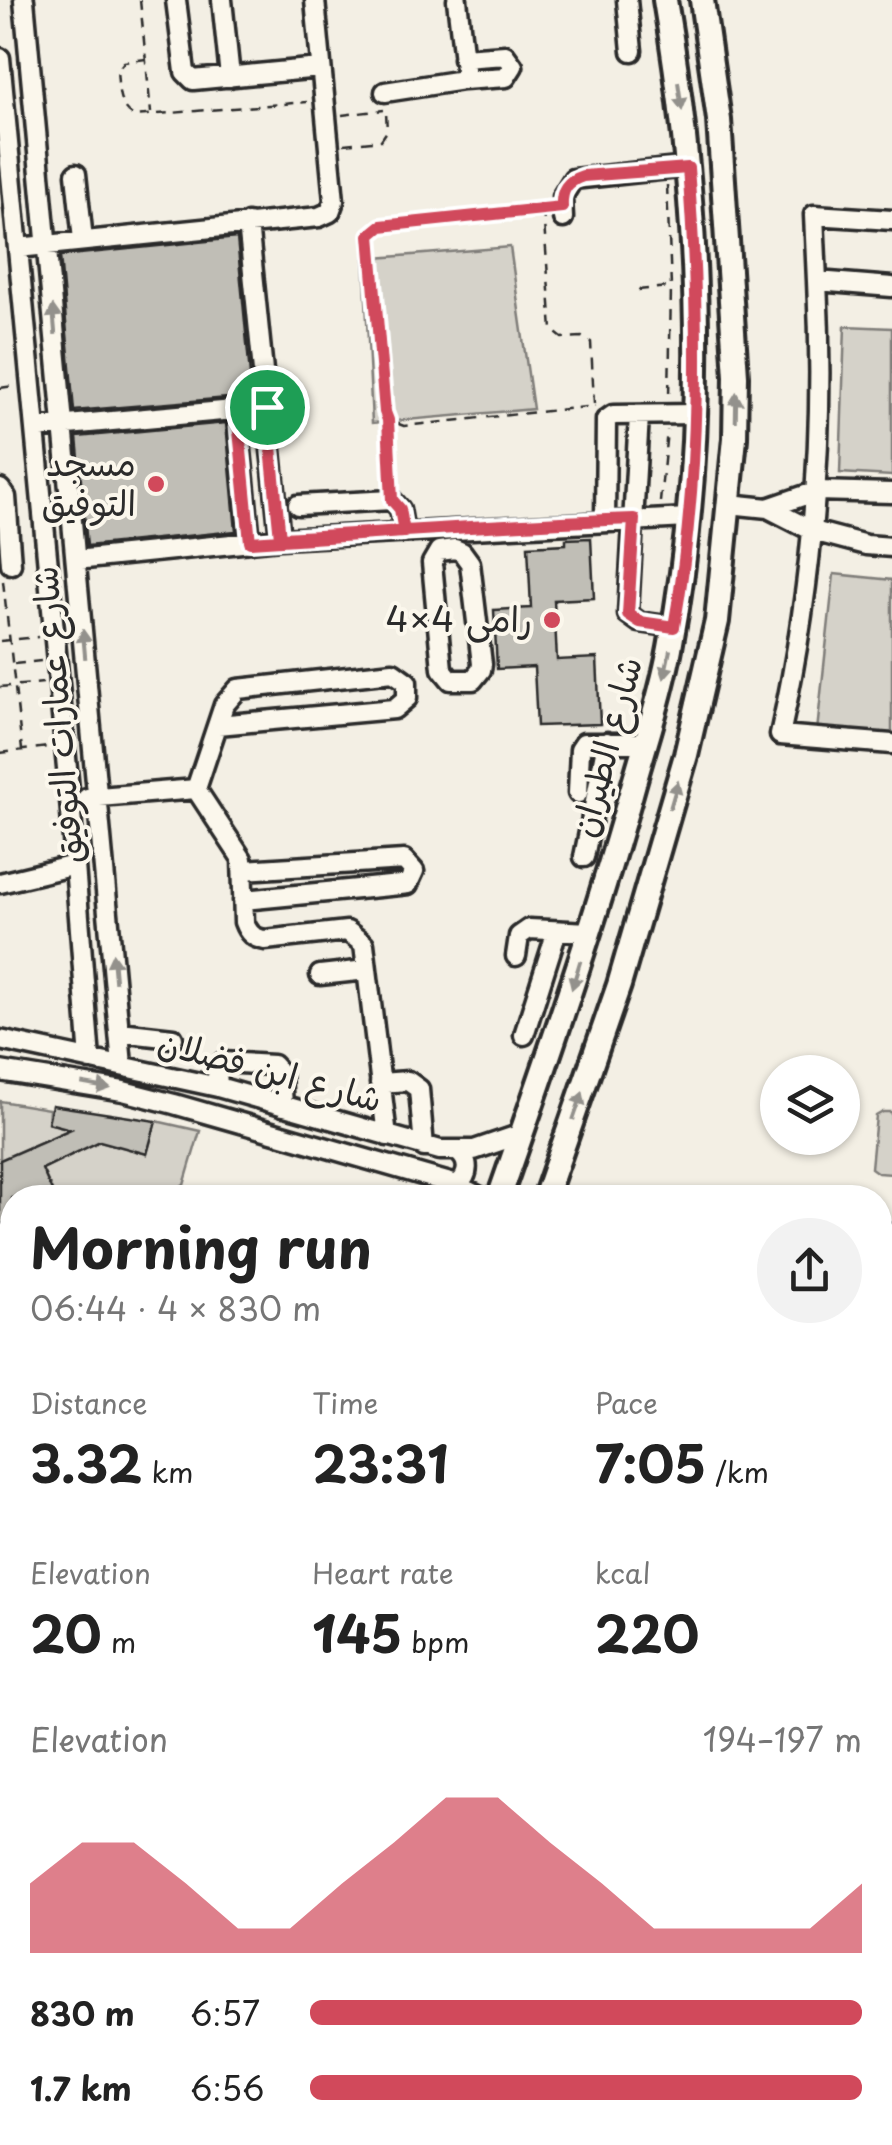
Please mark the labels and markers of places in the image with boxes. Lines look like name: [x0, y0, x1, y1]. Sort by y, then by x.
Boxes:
pin: [225, 365, 310, 450]
place label: مسجد التوفيق: [41, 435, 136, 528]
marker: مسجد التوفيق: [145, 473, 167, 495]
place label: رامى 4×4: [385, 591, 532, 644]
marker: رامى 4×4: [541, 609, 563, 631]

